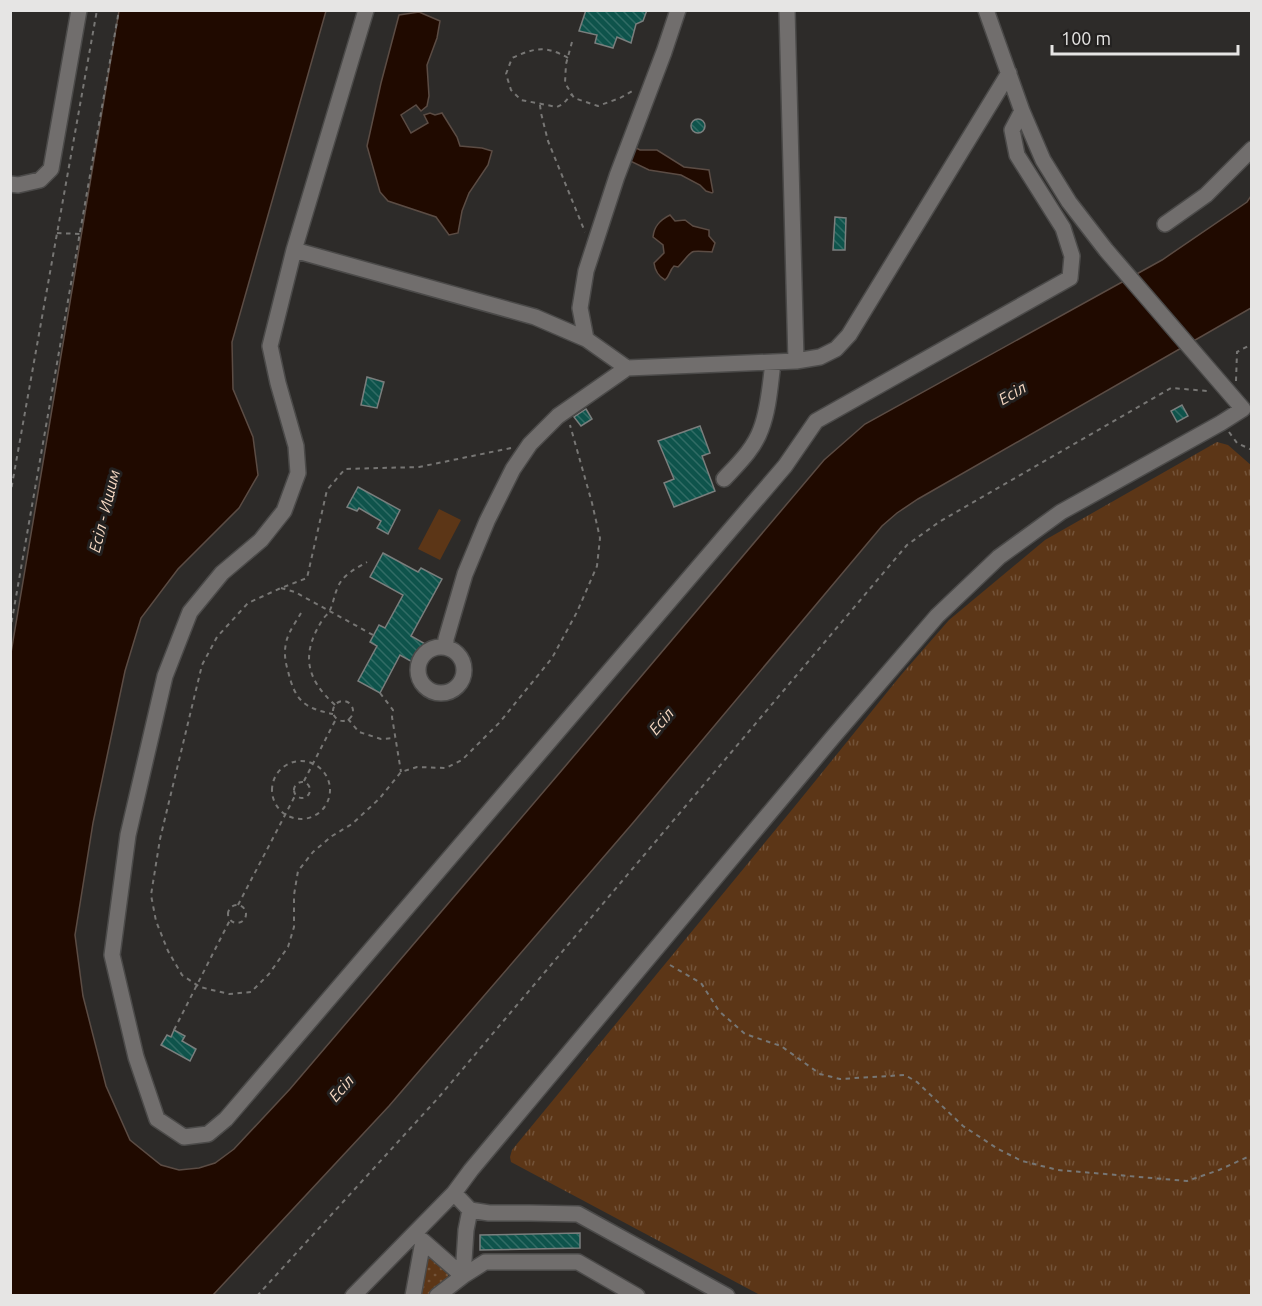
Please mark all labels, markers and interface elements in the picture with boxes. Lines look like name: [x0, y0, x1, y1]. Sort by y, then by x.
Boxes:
scale bar: [1052, 18, 1238, 56]
text: 100 m: [1061, 28, 1111, 48]
water label: Есіл: [995, 378, 1029, 408]
water label: Есіл - Ишим: [85, 468, 123, 554]
water label: Есіл: [645, 704, 677, 738]
water label: Есіл: [325, 1071, 357, 1105]

